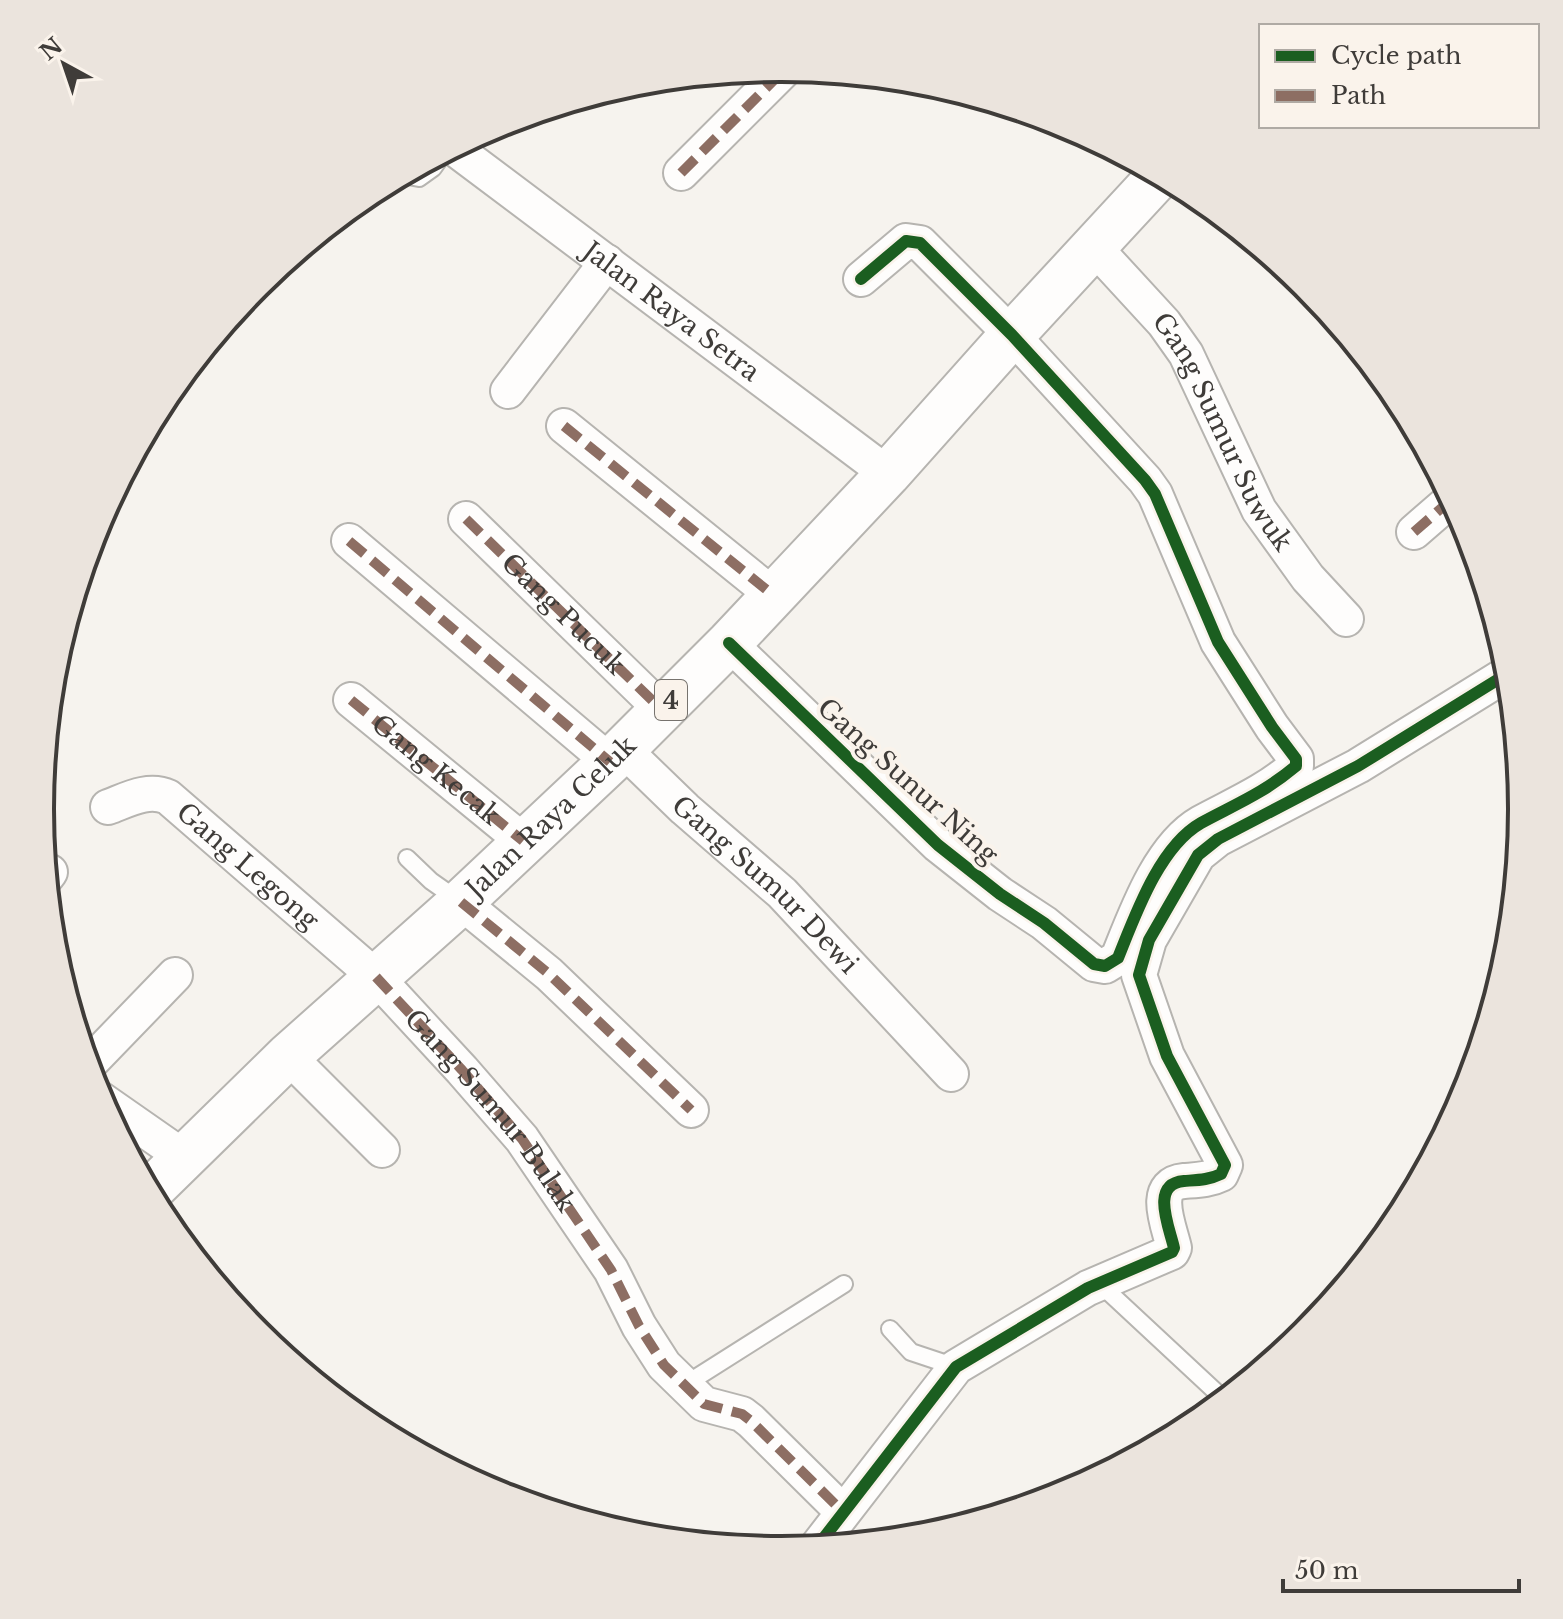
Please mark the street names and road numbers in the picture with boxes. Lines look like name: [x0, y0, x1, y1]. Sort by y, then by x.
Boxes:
street label: Jalan Raya Setra: [574, 233, 767, 388]
street label: Gang Sumur Suwuk: [1146, 306, 1299, 557]
street label: Gang Pucuk: [495, 546, 632, 681]
road number: 4: [655, 680, 687, 720]
street label: Gang Sunur Ning: [811, 692, 1005, 871]
street label: Gang Kecak: [365, 708, 507, 832]
street label: Jalan Raya Celuk: [457, 729, 643, 907]
street label: Gang Sumur Dewi: [665, 789, 865, 980]
street label: Gang Legong: [170, 796, 326, 936]
street label: Gang Sumur Bulak: [398, 1003, 583, 1218]

